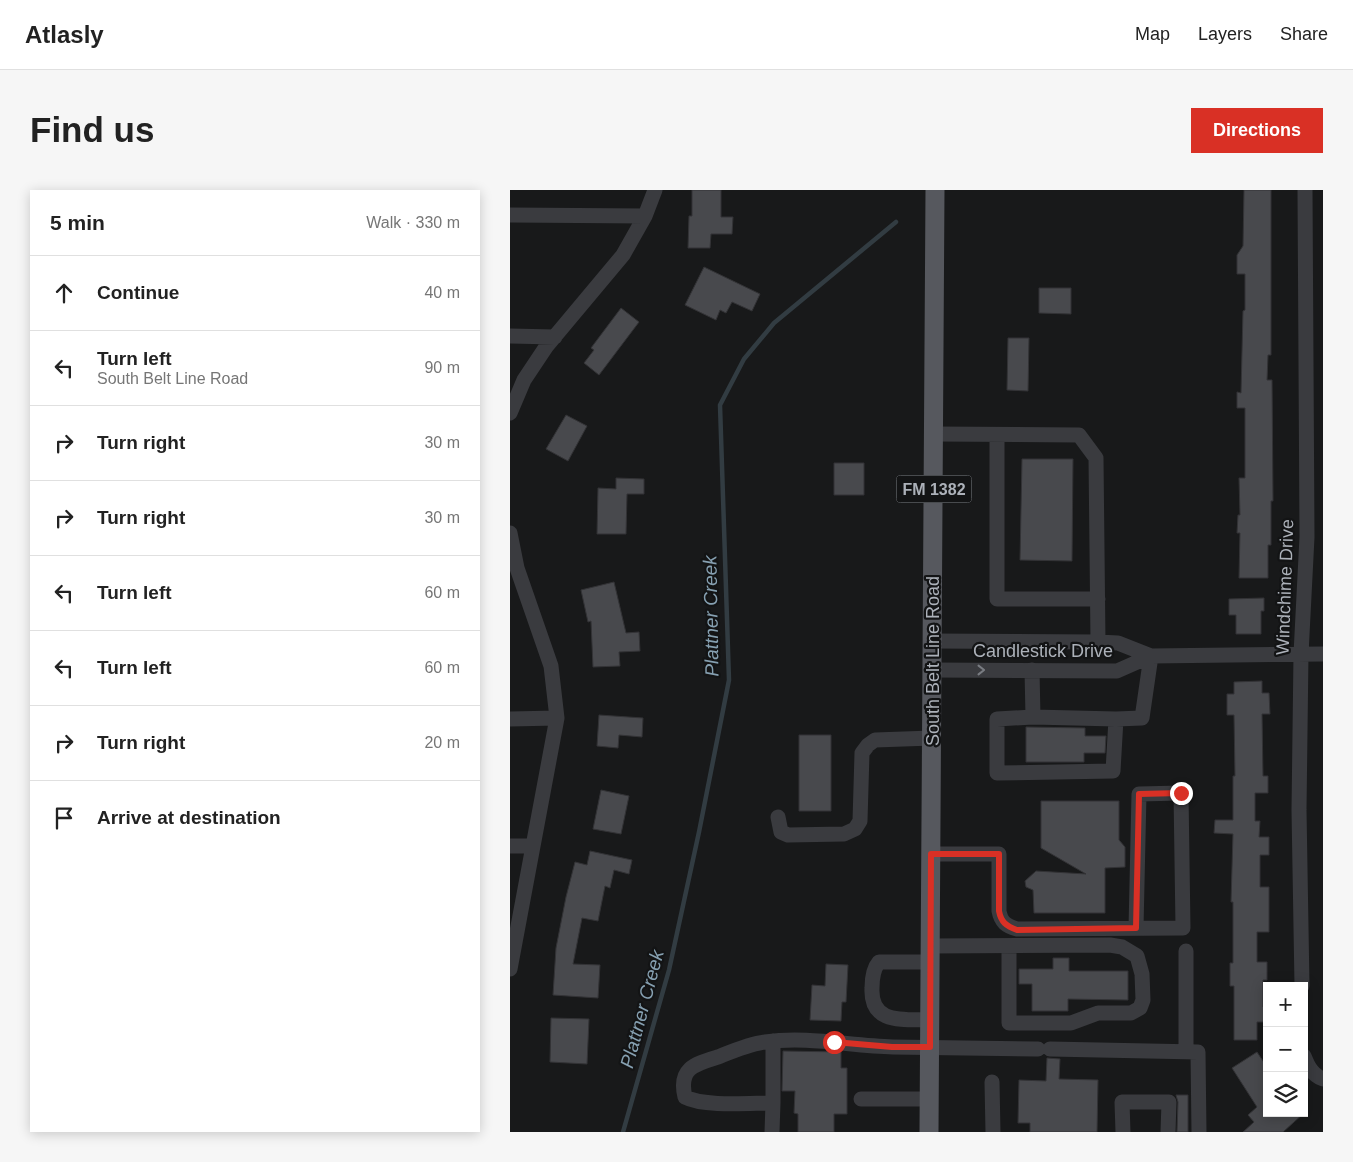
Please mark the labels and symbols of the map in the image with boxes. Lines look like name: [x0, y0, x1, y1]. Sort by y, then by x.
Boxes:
road number: FM 1382: [896, 476, 972, 502]
street label: Windchime Drive: [1273, 519, 1297, 655]
water label: Plattner Creek: [699, 554, 723, 677]
street label: South Belt Line Road: [923, 576, 943, 746]
street label: Candlestick Drive: [973, 641, 1113, 661]
one-way arrow: [978, 665, 986, 675]
route end: [1170, 782, 1193, 805]
water label: Plattner Creek: [616, 946, 668, 1070]
route start: [823, 1031, 846, 1054]

